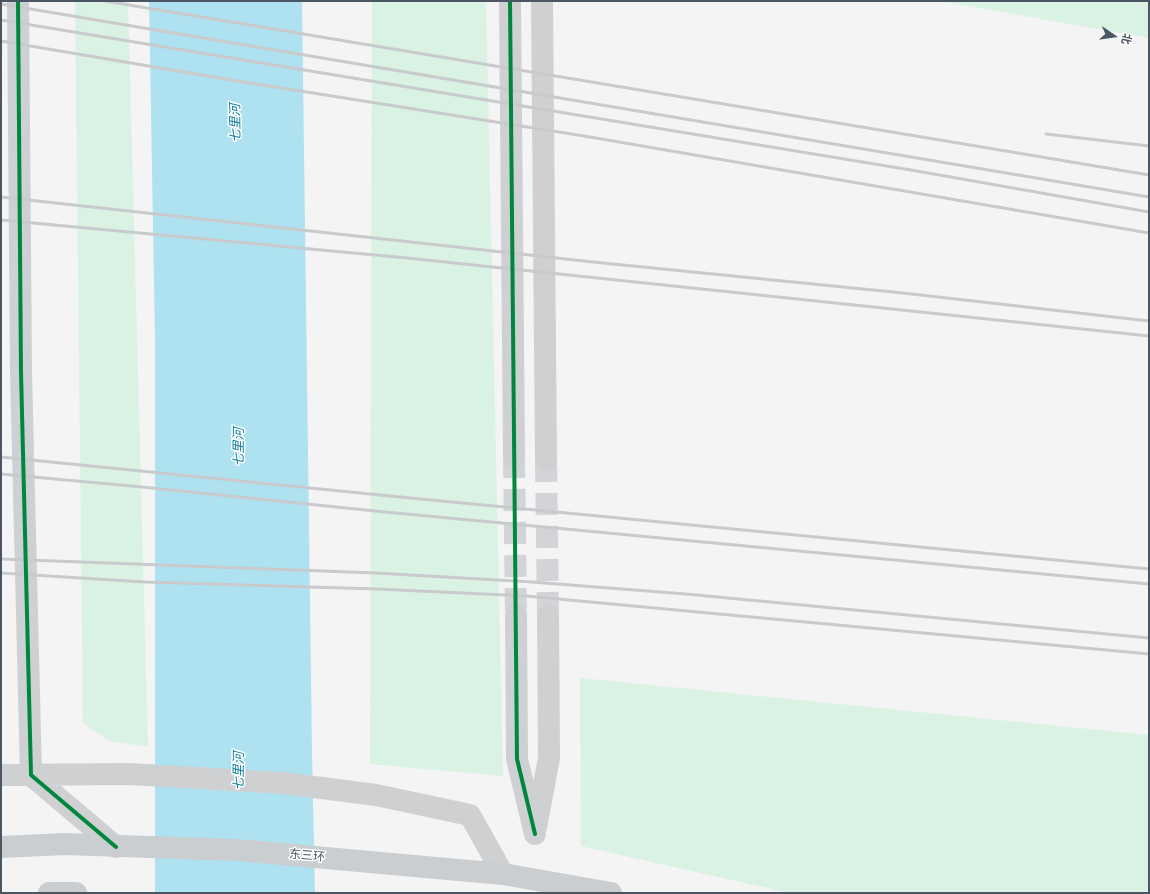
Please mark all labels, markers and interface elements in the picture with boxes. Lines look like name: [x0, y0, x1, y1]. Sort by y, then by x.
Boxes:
north arrow: [1094, 16, 1134, 56]
text: 北: [1118, 32, 1134, 46]
water label: 七里河: [229, 103, 245, 143]
water label: 七里河: [232, 428, 248, 466]
water label: 七里河: [232, 752, 248, 790]
street label: 东三环: [288, 848, 326, 866]

